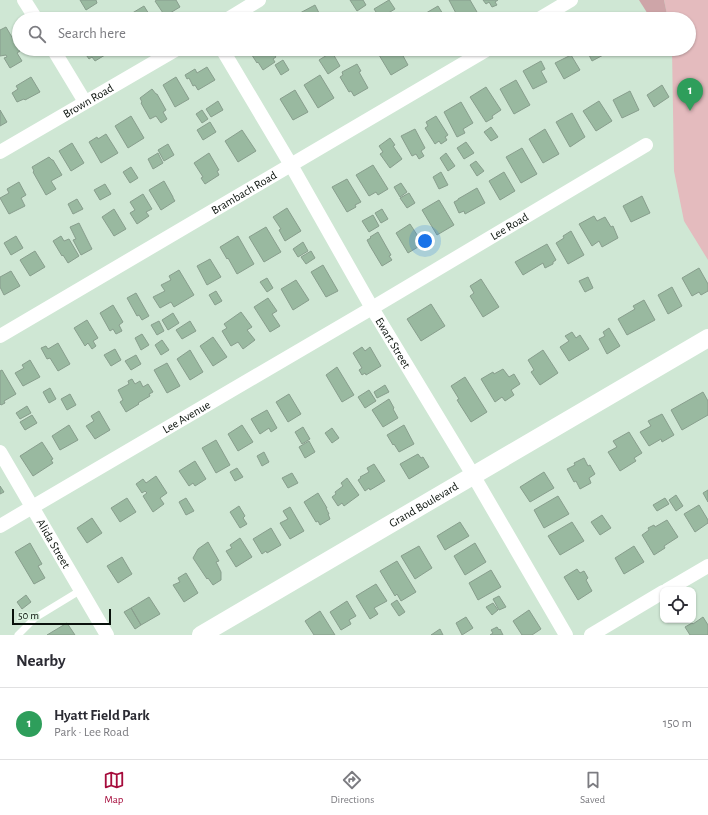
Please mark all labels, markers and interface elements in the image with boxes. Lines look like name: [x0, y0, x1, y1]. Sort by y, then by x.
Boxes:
search box: [12, 12, 696, 56]
icon: search: [26, 23, 48, 45]
text: Search here: [58, 26, 126, 41]
pin: 1: [677, 78, 703, 111]
street label: Brown Road: [61, 81, 115, 120]
street label: Brambach Road: [209, 169, 279, 216]
street label: Lee Road: [488, 210, 530, 242]
your location: [415, 231, 435, 251]
street label: Ewart Street: [373, 315, 413, 370]
street label: Lee Avenue: [160, 398, 212, 435]
street label: Grand Boulevard: [387, 480, 460, 529]
street label: Alida Street: [34, 517, 73, 570]
map controls: [660, 587, 696, 623]
button: locate: [660, 587, 696, 623]
scale bar: [12, 607, 111, 626]
text: 50 m: [18, 610, 39, 621]
text: Nearby: [16, 652, 66, 669]
text: Hyatt Field Park: [54, 708, 150, 723]
text: 1: [27, 717, 31, 730]
text: 150 m: [663, 717, 692, 730]
text: Park · Lee Road: [54, 726, 129, 739]
tab: Map: [103, 769, 125, 806]
tab: Directions: [330, 769, 374, 806]
tab: Saved: [580, 769, 605, 806]

